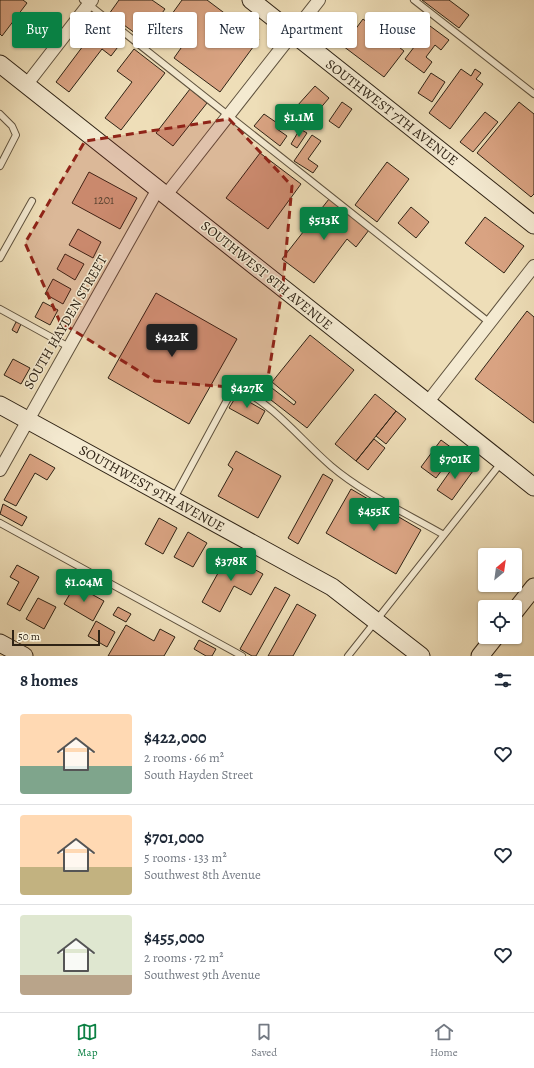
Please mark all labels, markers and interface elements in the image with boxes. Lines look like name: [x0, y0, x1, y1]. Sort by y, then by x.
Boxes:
chip: Buy: [12, 12, 62, 48]
chip: Rent: [70, 12, 125, 48]
chip: Filters: [133, 12, 197, 48]
chip: New: [205, 12, 259, 48]
chip: Apartment: [267, 12, 357, 48]
chip: House: [365, 12, 430, 48]
street label: SOUTHWEST 7TH AVENUE: [322, 55, 462, 170]
pin: $1.1M: [271, 104, 327, 138]
text: $1.1M: [284, 108, 314, 125]
house number: 1201: [94, 192, 114, 208]
pin: $513K: [296, 207, 352, 241]
text: $513K: [309, 211, 339, 228]
street label: SOUTHWEST 8TH AVENUE: [197, 216, 336, 334]
street label: SOUTH HAYDEN STREET: [19, 251, 112, 393]
pin: $422K: [144, 324, 200, 358]
text: $422K: [155, 328, 189, 345]
pin: $427K: [219, 375, 275, 409]
text: $427K: [231, 379, 263, 396]
street label: SOUTHWEST 9TH AVENUE: [76, 440, 228, 536]
pin: $701K: [427, 446, 483, 480]
text: $701K: [439, 450, 471, 467]
pin: $455K: [346, 498, 402, 532]
text: $455K: [358, 502, 390, 519]
pin: $378K: [203, 548, 259, 582]
north arrow: [478, 548, 522, 592]
map controls: [478, 548, 522, 644]
text: $378K: [215, 552, 247, 569]
pin: $1.04M: [51, 569, 117, 603]
text: $1.04M: [65, 573, 103, 590]
button: locate: [478, 600, 522, 644]
scale bar: [12, 628, 100, 647]
text: 50 m: [18, 629, 40, 644]
text: 8 homes: [20, 669, 78, 692]
icon: filters: [492, 669, 514, 691]
text: $422,000: [144, 726, 207, 749]
icon: home: [52, 730, 100, 778]
icon: heart: [492, 743, 514, 765]
text: 2 rooms · 66 m²: [144, 749, 224, 766]
text: South Hayden Street: [144, 766, 253, 783]
text: $701,000: [144, 826, 204, 849]
icon: home: [52, 831, 100, 879]
icon: heart: [492, 844, 514, 866]
text: 5 rooms · 133 m²: [144, 849, 227, 866]
text: Southwest 8th Avenue: [144, 866, 261, 883]
text: $455,000: [144, 926, 205, 949]
icon: home: [52, 931, 100, 979]
icon: heart: [492, 944, 514, 966]
text: 2 rooms · 72 m²: [144, 949, 224, 966]
text: Southwest 9th Avenue: [144, 966, 260, 983]
tab: Map: [76, 1021, 98, 1060]
tab: Saved: [251, 1021, 277, 1060]
tab: Home: [430, 1021, 458, 1060]

